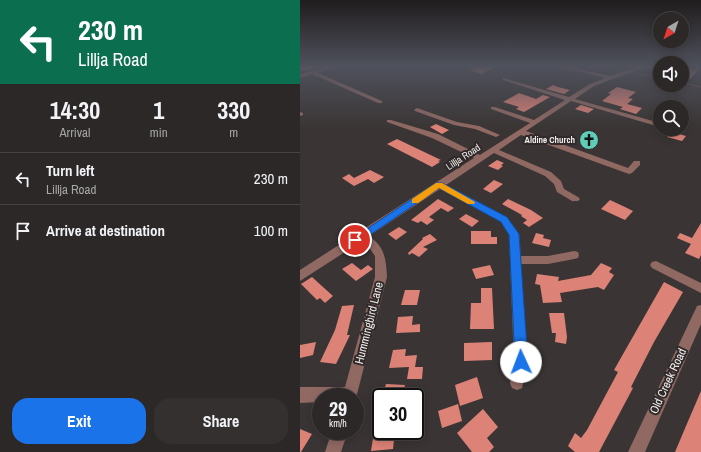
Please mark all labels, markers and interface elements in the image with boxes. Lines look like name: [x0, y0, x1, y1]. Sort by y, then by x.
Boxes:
text: 230 m: [78, 11, 143, 49]
north arrow: [653, 12, 689, 48]
map controls: [653, 12, 689, 136]
icon: left: [12, 16, 64, 68]
text: Lillja Road: [78, 47, 148, 72]
button: sound: [653, 56, 689, 92]
text: 14:30: [50, 94, 100, 126]
text: 1: [153, 94, 164, 126]
text: 330: [217, 94, 250, 126]
button: search: [653, 100, 689, 136]
text: Arrival: [60, 124, 90, 141]
text: min: [150, 124, 168, 141]
text: m: [229, 124, 238, 141]
church icon: Aldine Church: [578, 129, 600, 151]
place label: Aldine Church: [525, 134, 575, 146]
street label: Lillja Road: [443, 141, 483, 173]
text: Turn left: [46, 160, 94, 181]
icon: left: [12, 168, 34, 190]
text: 230 m: [254, 168, 288, 189]
text: Lillja Road: [46, 181, 96, 198]
icon: arrive: [12, 220, 34, 242]
text: Arrive at destination: [46, 220, 165, 241]
text: 100 m: [254, 220, 288, 241]
pin: [338, 223, 372, 257]
icon: arrive: [344, 229, 366, 251]
street label: Hummingbird Lane: [351, 280, 387, 366]
position arrow: [500, 341, 542, 383]
street label: Old Creek Road: [646, 346, 690, 416]
speed limit sign: 30: [372, 388, 424, 440]
text: 29: [329, 395, 347, 422]
button: Exit: [12, 398, 146, 444]
button: Share: [154, 398, 288, 444]
text: km/h: [329, 417, 347, 430]

